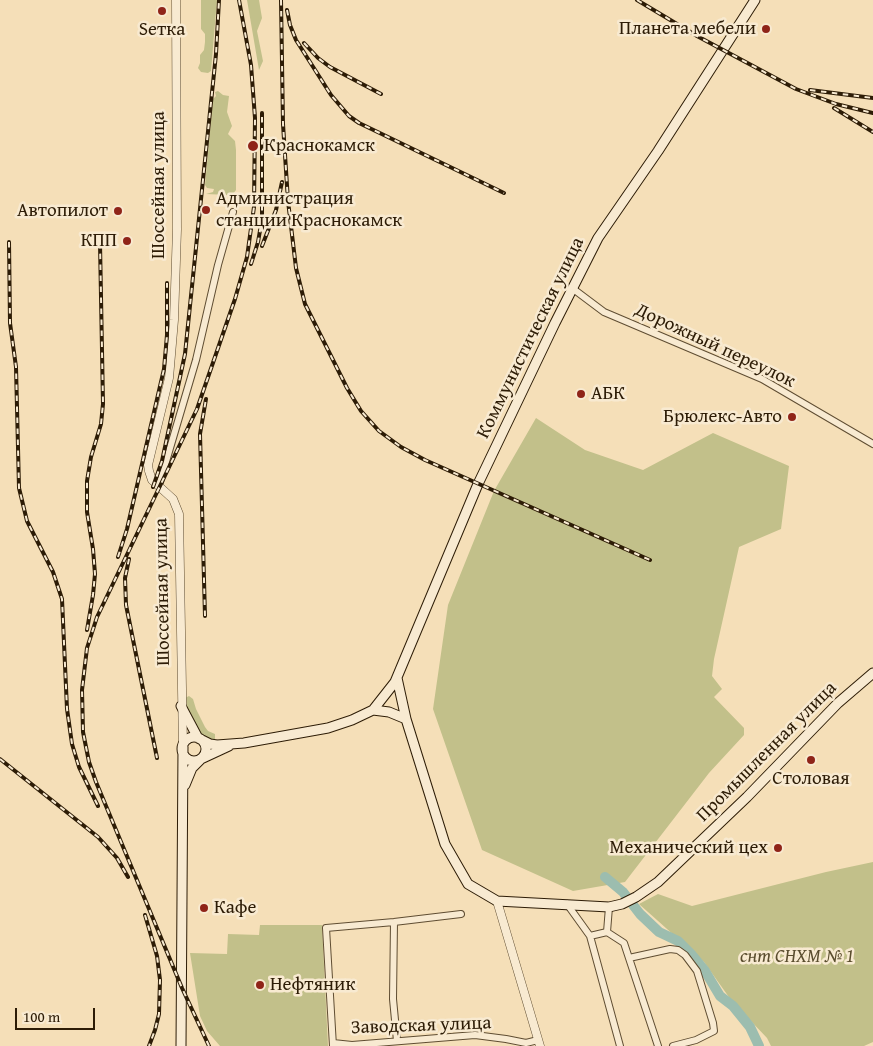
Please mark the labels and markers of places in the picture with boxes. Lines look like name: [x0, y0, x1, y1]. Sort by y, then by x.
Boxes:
marker: Sетка: [156, 5, 168, 17]
place label: Планета мебели: [619, 18, 756, 40]
place label: Sетка: [139, 19, 185, 41]
marker: Планета мебели: [760, 23, 772, 35]
place label: Краснокамск: [264, 135, 375, 157]
marker: Краснокамск: [246, 139, 260, 153]
place label: Администрация станции Краснокамск: [216, 188, 402, 232]
place label: Автопилот: [17, 200, 108, 222]
marker: Администрация станции Краснокамск: [200, 204, 212, 216]
marker: Автопилот: [112, 205, 124, 217]
place label: КПП: [81, 230, 117, 252]
marker: КПП: [121, 235, 133, 247]
place label: АБК: [591, 383, 625, 405]
marker: АБК: [575, 388, 587, 400]
place label: Брюлекс-Авто: [663, 406, 782, 428]
marker: Брюлекс-Авто: [786, 411, 798, 423]
marker: Столовая: [805, 754, 817, 766]
place label: Столовая: [772, 768, 850, 790]
place label: Механический цех: [609, 837, 768, 859]
marker: Механический цех: [772, 842, 784, 854]
place label: Кафе: [214, 897, 256, 919]
marker: Кафе: [198, 902, 210, 914]
place label: Нефтяник: [270, 974, 355, 996]
marker: Нефтяник: [254, 979, 266, 991]

